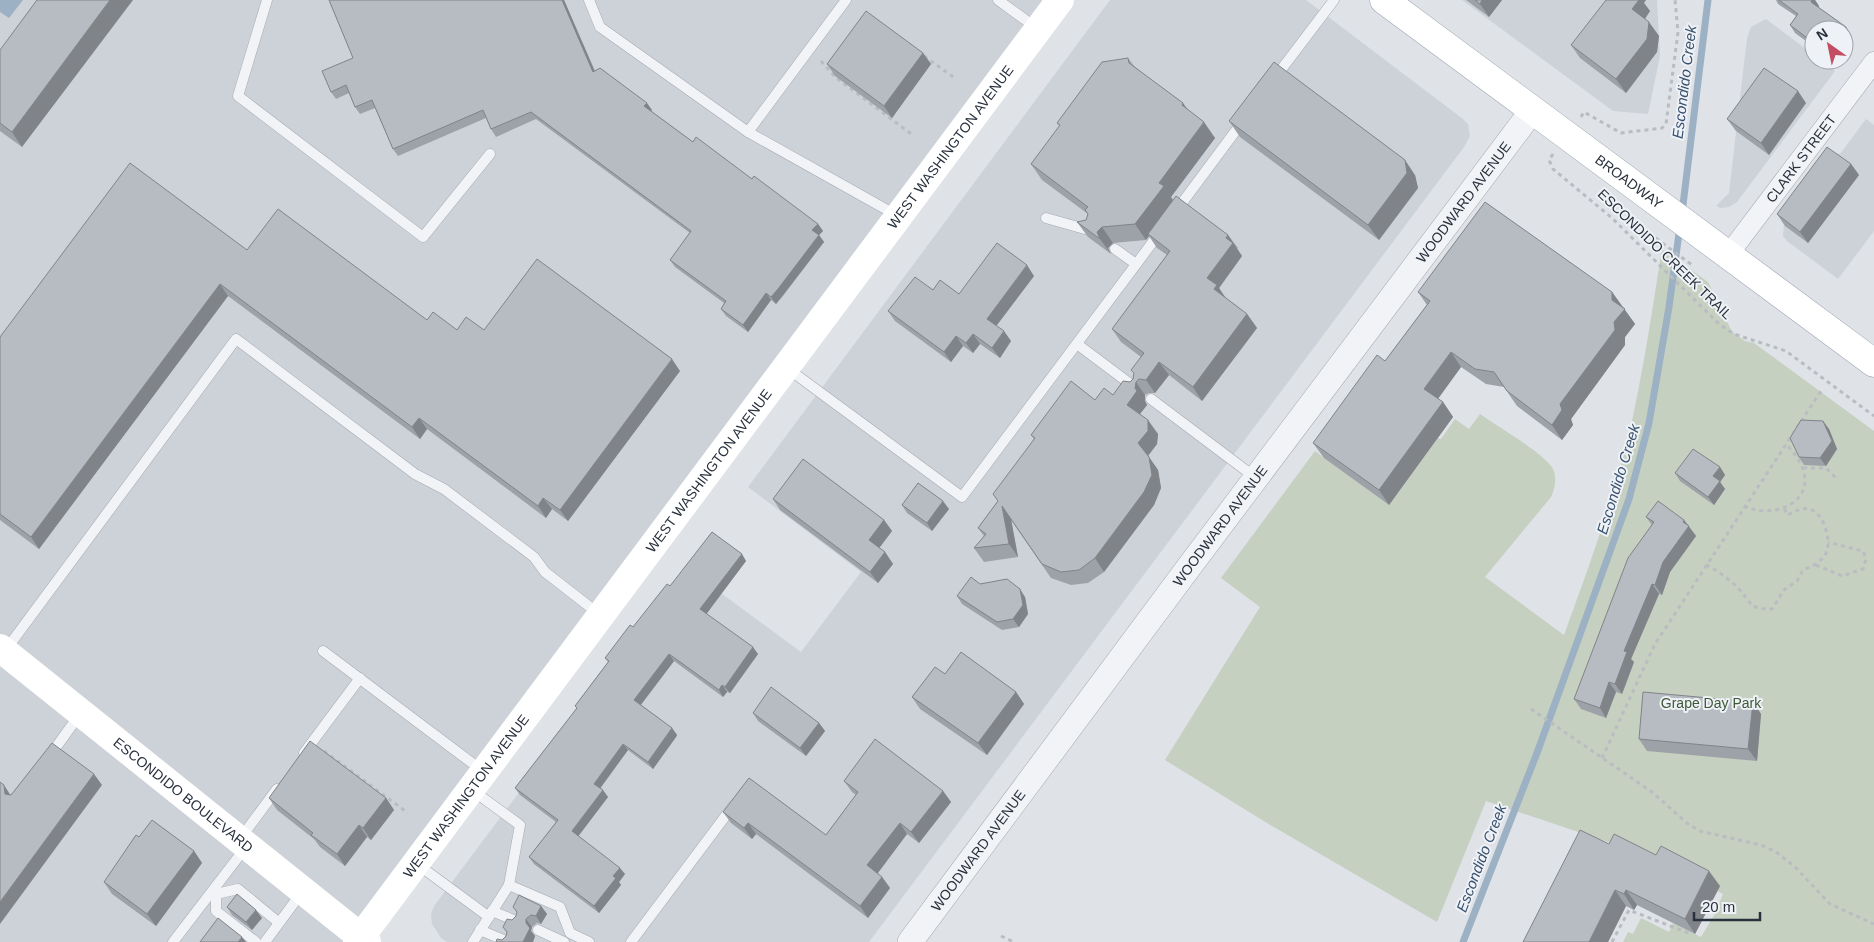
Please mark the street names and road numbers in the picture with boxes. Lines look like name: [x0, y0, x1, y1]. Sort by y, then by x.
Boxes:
street label: WEST WASHINGTON AVENUE: [884, 62, 1016, 232]
street label: CLARK STREET: [1763, 111, 1840, 206]
street label: WOODWARD AVENUE: [1413, 139, 1514, 266]
street label: BROADWAY: [1592, 151, 1667, 212]
street label: ESCONDIDO CREEK TRAIL: [1595, 186, 1736, 322]
street label: WEST WASHINGTON AVENUE: [643, 386, 775, 556]
street label: WOODWARD AVENUE: [1169, 462, 1271, 589]
street label: WEST WASHINGTON AVENUE: [400, 711, 532, 881]
street label: ESCONDIDO BOULEVARD: [110, 734, 256, 856]
street label: WOODWARD AVENUE: [928, 787, 1028, 914]

